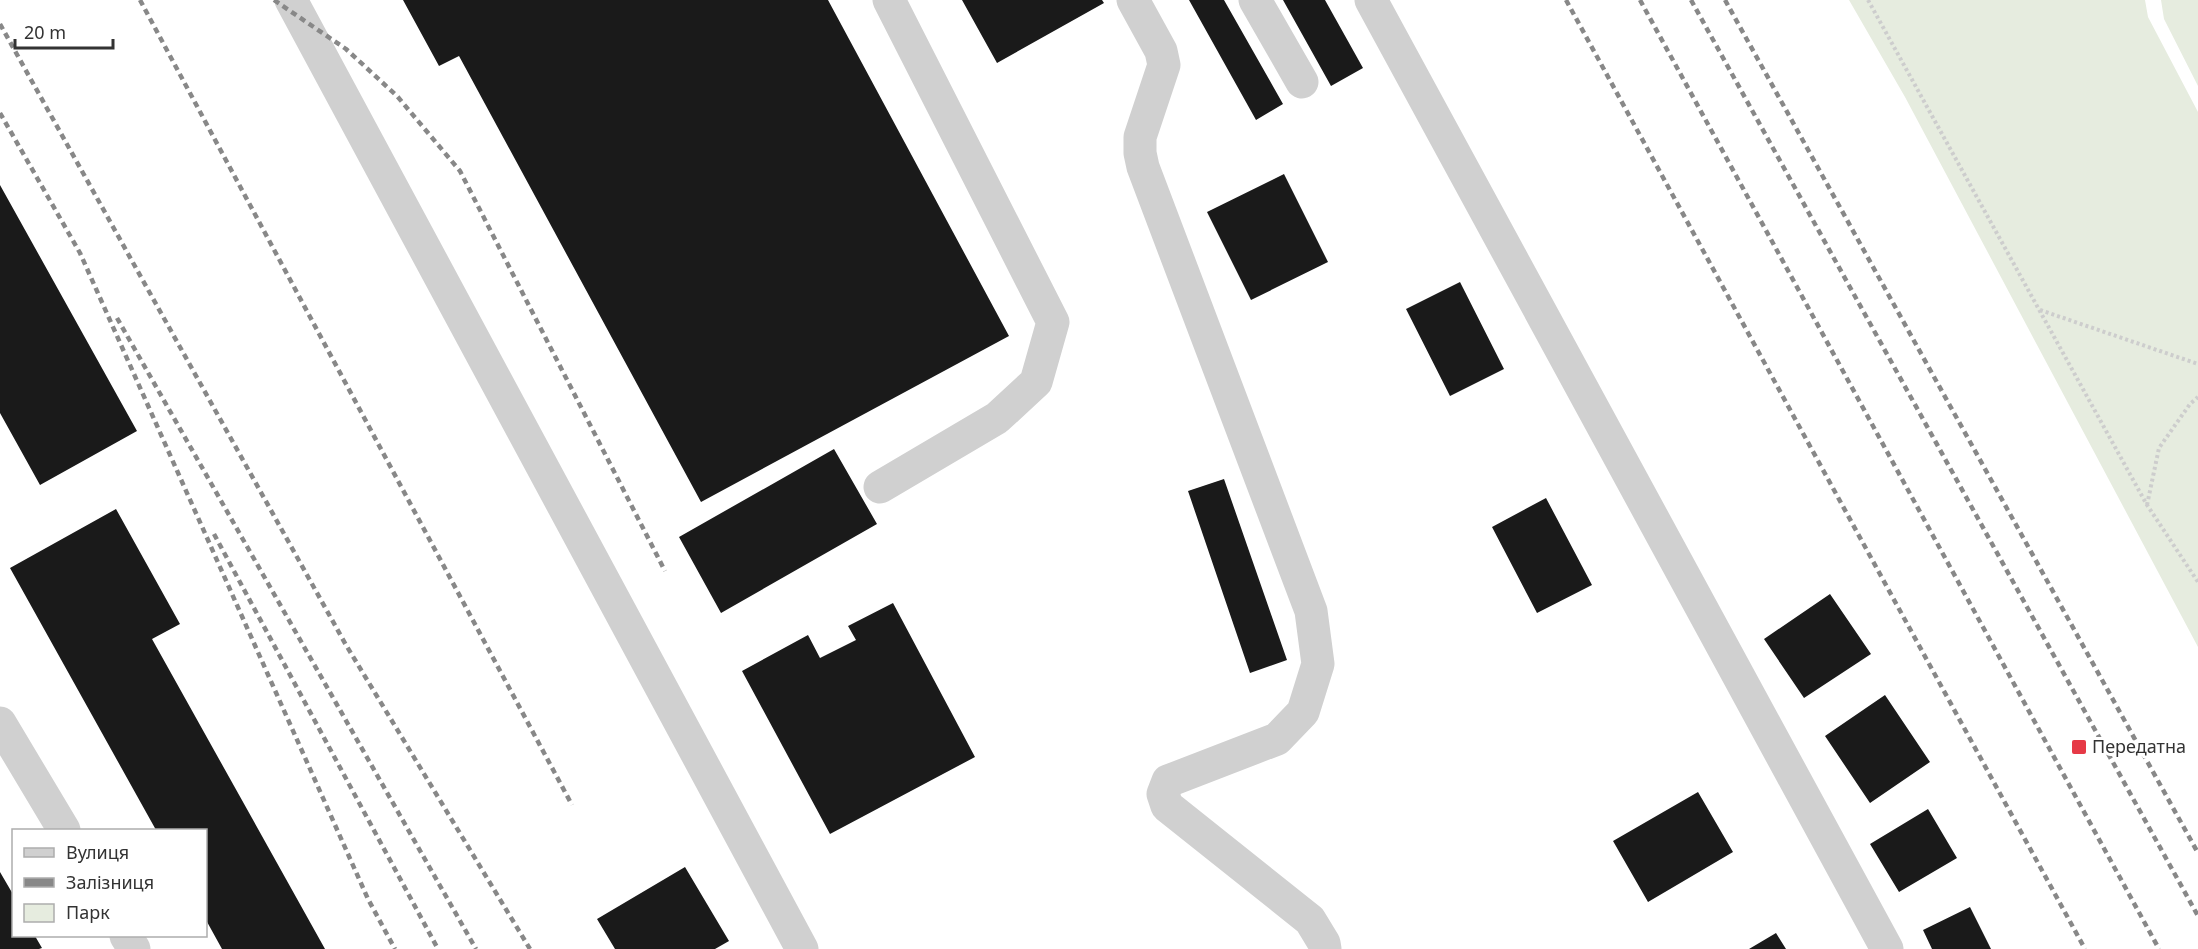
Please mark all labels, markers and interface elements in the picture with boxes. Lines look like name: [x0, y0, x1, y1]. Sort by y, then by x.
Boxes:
scale bar: [15, 12, 112, 50]
text: 20 m: [24, 20, 66, 44]
place label: Передатна: [2092, 734, 2186, 758]
marker: Передатна: [2070, 738, 2088, 756]
legend: [12, 829, 207, 937]
text: Вулиця: [66, 840, 129, 864]
text: Залізниця: [66, 870, 154, 894]
text: Парк: [66, 900, 110, 924]

